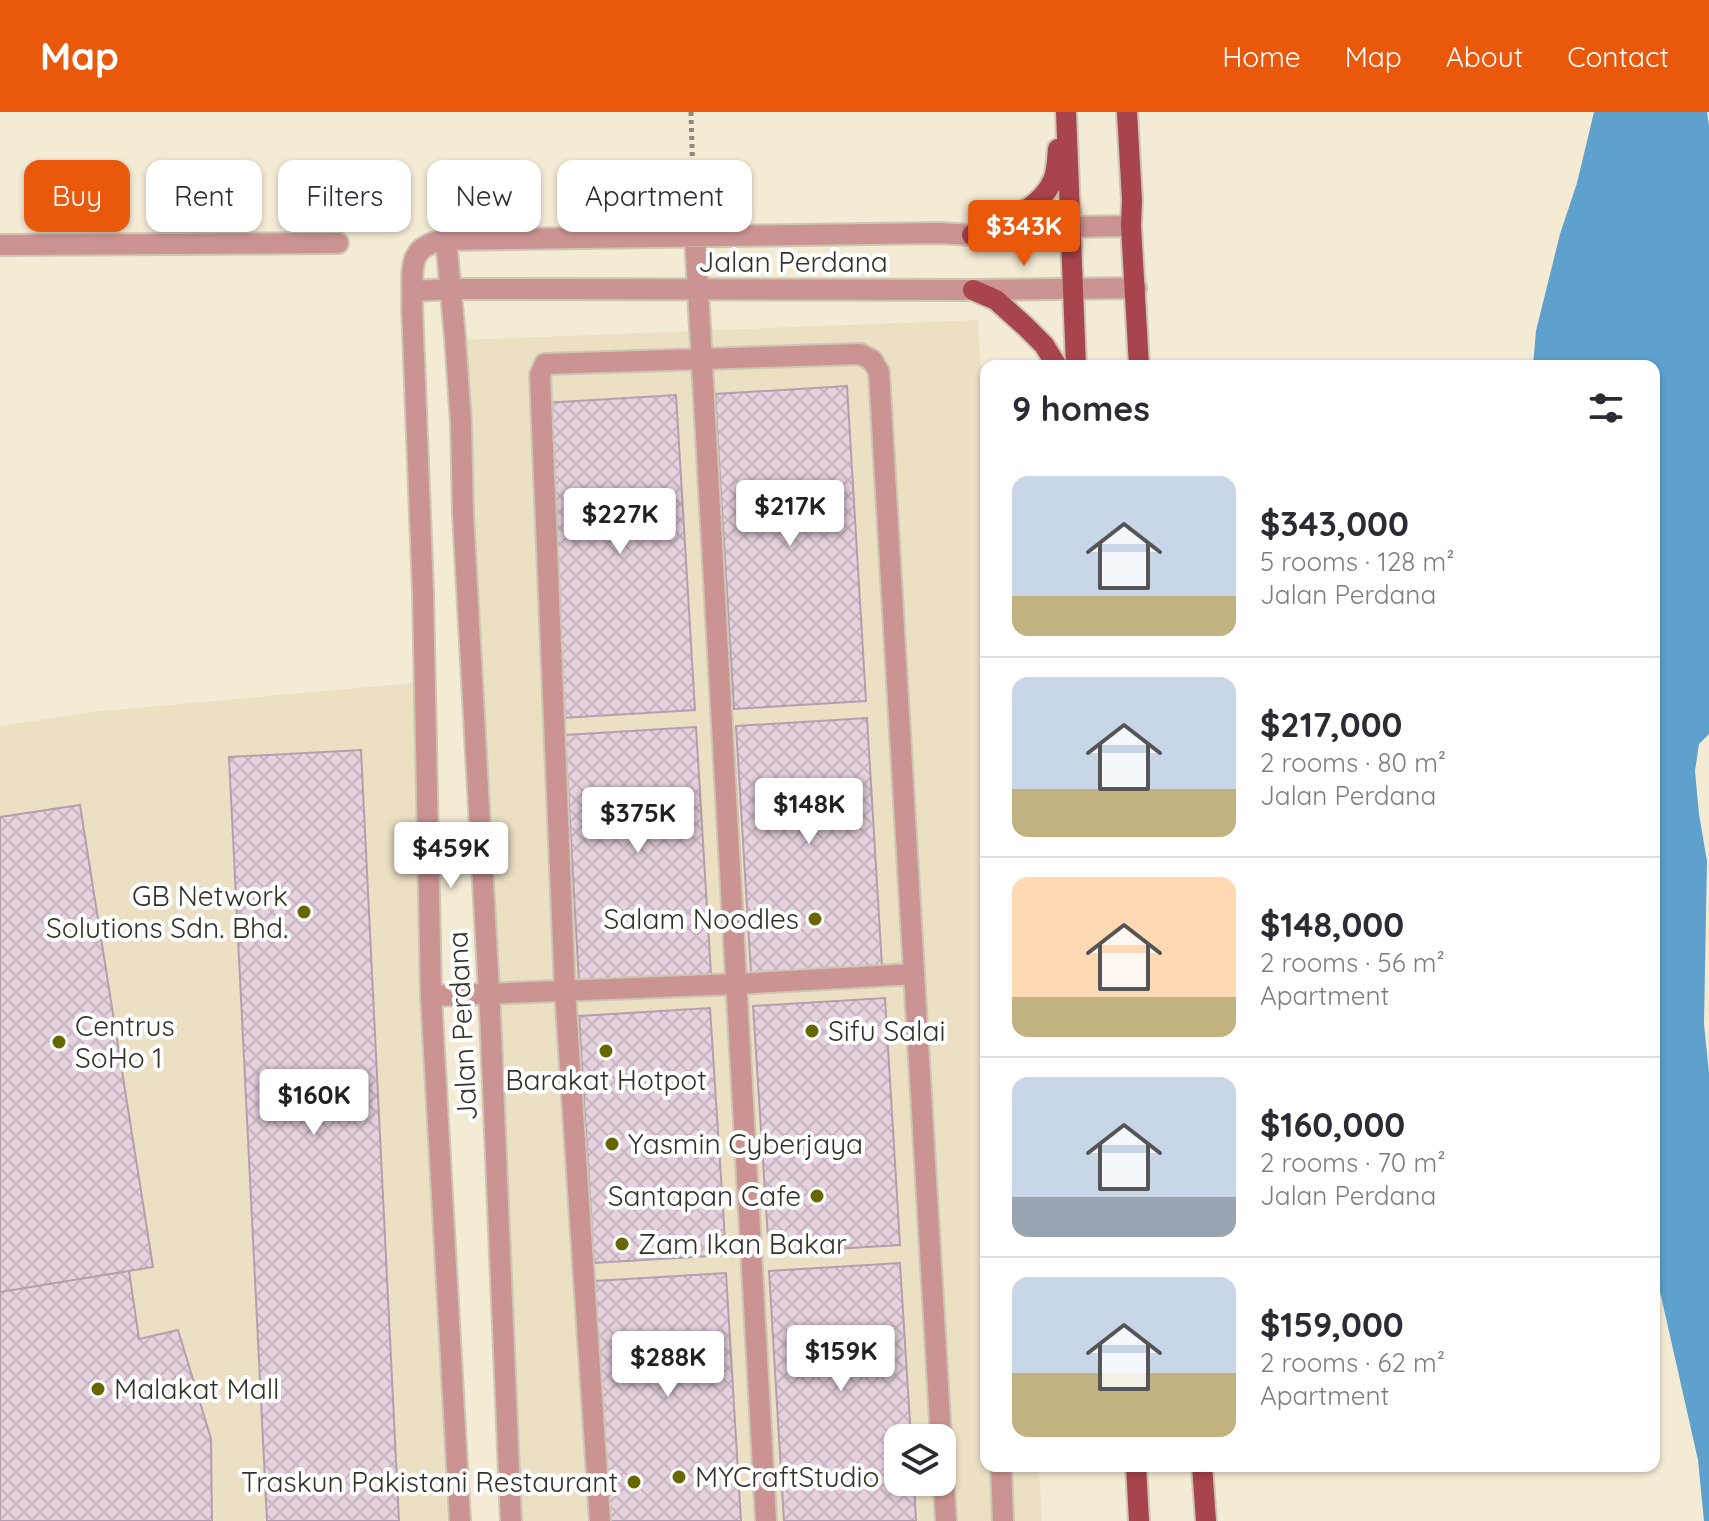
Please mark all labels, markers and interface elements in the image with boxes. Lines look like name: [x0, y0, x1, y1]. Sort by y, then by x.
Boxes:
text: Map: [40, 32, 119, 80]
text: Home: [1222, 39, 1301, 74]
text: Map: [1345, 39, 1402, 74]
text: About: [1446, 39, 1523, 74]
text: Contact: [1567, 39, 1669, 74]
chip: Buy: [24, 160, 130, 232]
chip: Rent: [146, 160, 262, 232]
chip: Filters: [278, 160, 411, 232]
chip: New: [427, 160, 541, 232]
chip: Apartment: [557, 160, 752, 232]
pin: $343K: [968, 200, 1080, 268]
text: $343K: [986, 209, 1062, 242]
street label: Jalan Perdana: [698, 244, 888, 279]
icon: filters: [1584, 386, 1628, 430]
text: 9 homes: [1012, 387, 1150, 430]
pin: $217K: [734, 480, 846, 548]
pin: $227K: [564, 488, 676, 556]
text: $217K: [754, 489, 826, 522]
text: $227K: [582, 497, 658, 530]
text: $343,000: [1260, 502, 1409, 545]
icon: home: [1076, 508, 1172, 604]
text: 5 rooms · 128 m²: [1260, 545, 1454, 578]
text: Jalan Perdana: [1260, 578, 1436, 611]
text: $217,000: [1260, 703, 1403, 746]
icon: home: [1076, 709, 1172, 805]
text: 2 rooms · 80 m²: [1260, 746, 1446, 779]
pin: $148K: [753, 778, 865, 846]
text: Jalan Perdana: [1260, 779, 1436, 812]
pin: $375K: [582, 787, 694, 855]
text: $148K: [773, 787, 845, 820]
text: $375K: [600, 796, 676, 829]
pin: $459K: [395, 822, 507, 890]
text: $459K: [412, 831, 490, 864]
place label: GB Network Solutions Sdn. Bhd.: [46, 878, 288, 945]
place label: Salam Noodles: [603, 901, 799, 936]
marker: GB Network Solutions Sdn. Bhd.: [295, 903, 313, 921]
text: $148,000: [1260, 903, 1404, 946]
icon: home: [1076, 909, 1172, 1005]
marker: Salam Noodles: [806, 910, 824, 928]
street label: Jalan Perdana: [439, 930, 484, 1122]
text: 2 rooms · 56 m²: [1260, 946, 1445, 979]
text: Apartment: [1260, 979, 1389, 1012]
place label: Centrus SoHo 1: [75, 1008, 175, 1075]
place label: Sifu Salai: [828, 1013, 946, 1048]
marker: Sifu Salai: [803, 1022, 821, 1040]
marker: Centrus SoHo 1: [50, 1033, 68, 1051]
marker: Barakat Hotpot: [597, 1042, 615, 1060]
place label: Barakat Hotpot: [505, 1062, 707, 1097]
pin: $160K: [258, 1069, 370, 1137]
text: $160K: [277, 1078, 351, 1111]
text: $160,000: [1260, 1103, 1405, 1146]
icon: home: [1076, 1109, 1172, 1205]
place label: Yasmin Cyberjaya: [628, 1126, 863, 1161]
marker: Yasmin Cyberjaya: [603, 1135, 621, 1153]
text: 2 rooms · 70 m²: [1260, 1146, 1445, 1179]
place label: Santapan Cafe: [608, 1178, 801, 1213]
text: Jalan Perdana: [1260, 1179, 1436, 1212]
marker: Santapan Cafe: [808, 1187, 826, 1205]
place label: Zam Ikan Bakar: [638, 1226, 847, 1261]
marker: Zam Ikan Bakar: [613, 1235, 631, 1253]
text: $159,000: [1260, 1303, 1404, 1346]
icon: home: [1076, 1309, 1172, 1405]
pin: $159K: [785, 1325, 897, 1393]
pin: $288K: [612, 1331, 724, 1399]
text: $159K: [805, 1334, 877, 1367]
text: $288K: [630, 1340, 706, 1373]
text: 2 rooms · 62 m²: [1260, 1346, 1445, 1379]
place label: Malakat Mall: [114, 1371, 280, 1406]
text: Apartment: [1260, 1379, 1389, 1412]
marker: Malakat Mall: [89, 1380, 107, 1398]
map controls: [884, 1424, 956, 1496]
button: layers: [884, 1424, 956, 1496]
place label: MYCraftStudio: [695, 1459, 879, 1494]
place label: Traskun Pakistani Restaurant: [241, 1464, 618, 1499]
marker: MYCraftStudio: [670, 1468, 688, 1486]
marker: Traskun Pakistani Restaurant: [625, 1473, 643, 1491]

